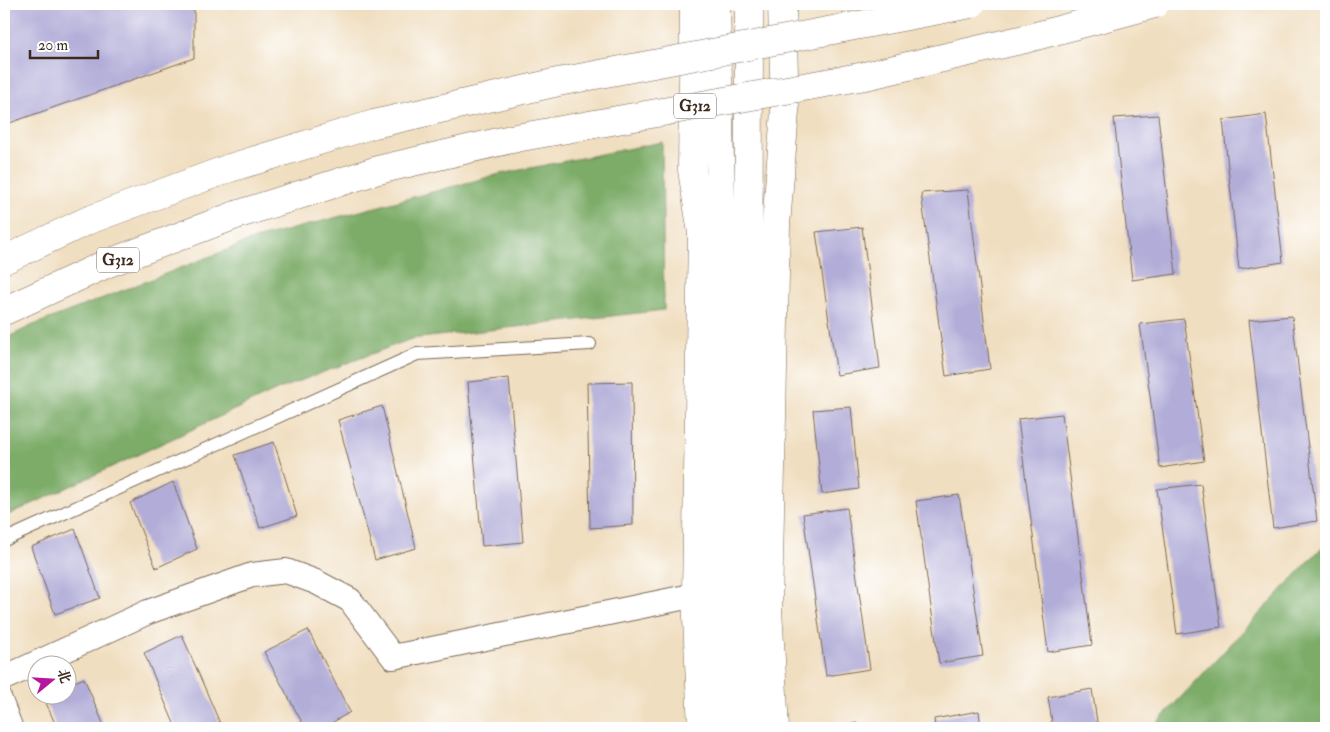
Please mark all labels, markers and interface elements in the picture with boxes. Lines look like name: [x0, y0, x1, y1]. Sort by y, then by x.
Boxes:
scale bar: [30, 28, 98, 60]
text: 20 m: [38, 36, 68, 55]
road number: G312: [674, 94, 716, 118]
road number: G312: [97, 248, 139, 272]
north arrow: [28, 654, 78, 704]
text: 北: [54, 667, 74, 685]

